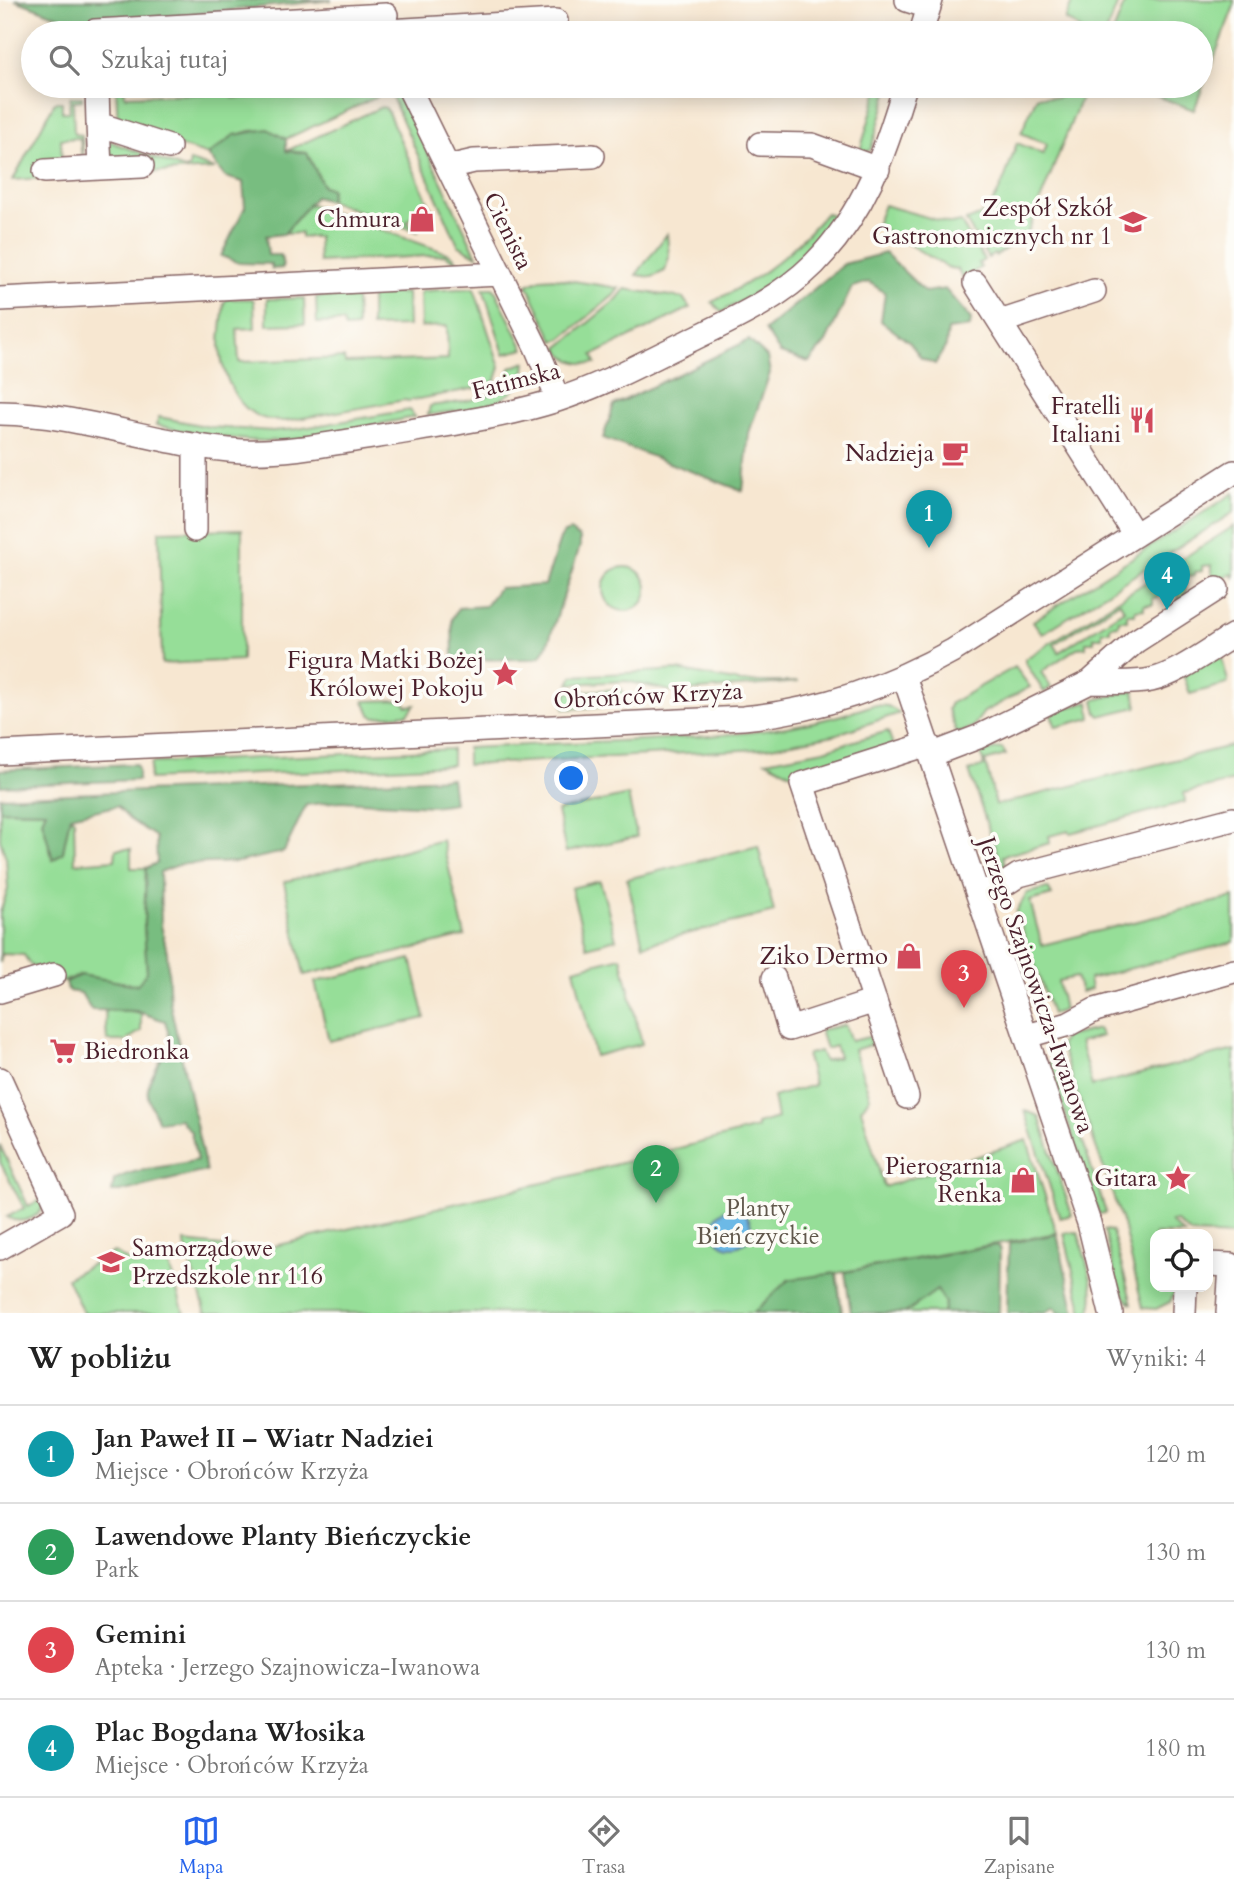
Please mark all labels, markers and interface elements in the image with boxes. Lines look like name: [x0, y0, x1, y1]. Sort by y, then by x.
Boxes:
search box: [21, 21, 1213, 98]
icon: search: [45, 41, 83, 79]
text: Szukaj tutaj: [101, 42, 229, 77]
street label: Cienista: [475, 187, 541, 276]
place label: Zespół Szkół Gastronomicznych nr 1: [872, 192, 1113, 253]
place label: Chmura: [317, 203, 402, 236]
shop icon: Chmura: [407, 204, 437, 234]
school or university icon: Zespół Szkół Gastronomicznych nr 1: [1118, 207, 1148, 237]
street label: Fatimska: [468, 354, 564, 408]
place label: Fratelli Italiani: [1051, 390, 1121, 451]
restaurant icon: Fratelli Italiani: [1127, 405, 1157, 435]
place label: Nadzieja: [845, 437, 935, 470]
cafe icon: Nadzieja: [940, 438, 970, 468]
pin: 1: [906, 490, 952, 548]
pin: 4: [1144, 552, 1190, 610]
place label: Figura Matki Bożej Królowej Pokoju: [287, 644, 484, 705]
place icon: Figura Matki Bożej Królowej Pokoju: [490, 659, 520, 689]
street label: Obrońców Krzyża: [552, 675, 744, 717]
your location: [554, 761, 588, 795]
street label: Jerzego Szajnowicza-Iwanowa: [969, 830, 1103, 1138]
place label: Ziko Dermo: [759, 940, 888, 973]
shop icon: Ziko Dermo: [894, 941, 924, 971]
pin: 3: [941, 950, 987, 1008]
place label: Biedronka: [84, 1035, 190, 1068]
supermarket icon: Biedronka: [48, 1036, 78, 1066]
pin: 2: [633, 1145, 679, 1203]
place label: Pierogarnia Renka: [885, 1150, 1003, 1211]
place label: Gitara: [1094, 1162, 1158, 1195]
place icon: Gitara: [1163, 1163, 1193, 1193]
shop icon: Pierogarnia Renka: [1008, 1165, 1038, 1195]
park label: Planty Bieńczyckie: [696, 1192, 820, 1253]
map controls: [1150, 1229, 1213, 1292]
button: locate: [1150, 1229, 1213, 1292]
place label: Samorządowe Przedszkole nr 116: [132, 1232, 323, 1293]
school or university icon: Samorządowe Przedszkole nr 116: [96, 1247, 126, 1277]
text: W pobliżu: [28, 1338, 172, 1379]
text: Wyniki: 4: [1106, 1343, 1206, 1374]
text: Jan Paweł II – Wiatr Nadziei: [95, 1421, 434, 1456]
text: 1: [45, 1439, 57, 1470]
text: 120 m: [1145, 1439, 1206, 1470]
text: Miejsce · Obrońców Krzyża: [95, 1456, 369, 1487]
text: Lawendowe Planty Bieńczyckie: [95, 1519, 471, 1554]
text: 2: [45, 1537, 57, 1568]
text: 130 m: [1145, 1537, 1206, 1568]
text: Park: [95, 1554, 139, 1585]
text: Gemini: [95, 1617, 186, 1652]
text: 3: [45, 1635, 57, 1666]
text: 130 m: [1145, 1635, 1206, 1666]
text: Apteka · Jerzego Szajnowicza-Iwanowa: [95, 1652, 480, 1683]
text: Plac Bogdana Włosika: [95, 1715, 365, 1750]
text: 4: [45, 1733, 57, 1764]
text: 180 m: [1145, 1733, 1206, 1764]
text: Miejsce · Obrońców Krzyża: [95, 1750, 369, 1781]
tab: Mapa: [179, 1812, 224, 1880]
tab: Trasa: [582, 1812, 625, 1880]
tab: Zapisane: [984, 1812, 1055, 1880]

